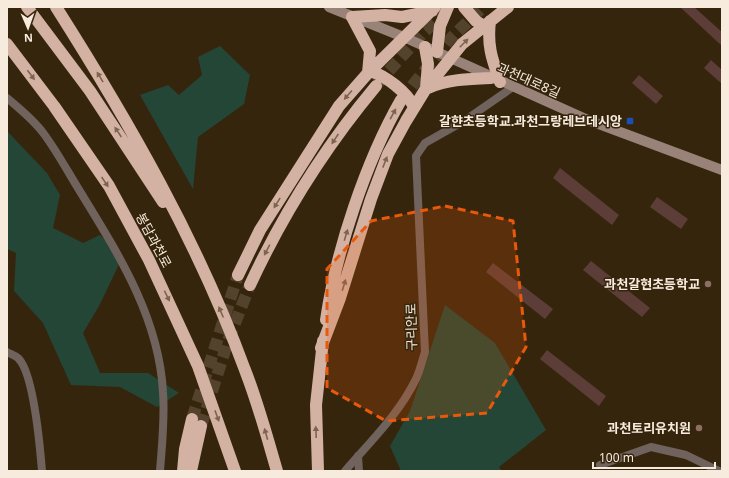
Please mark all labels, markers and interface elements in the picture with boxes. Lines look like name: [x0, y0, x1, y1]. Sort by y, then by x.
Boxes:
north arrow: [8, 8, 48, 48]
text: N: [24, 31, 33, 46]
one-way arrow: [459, 38, 469, 47]
street label: 과천대로8길: [495, 58, 563, 102]
one-way arrow: [26, 70, 35, 81]
one-way arrow: [96, 71, 103, 83]
one-way arrow: [344, 90, 353, 100]
one-way arrow: [390, 108, 397, 120]
place label: 갈햔초등학교.과천그랑레브데시앙: [439, 112, 622, 130]
marker: 갈햔초등학교.과천그랑레브데시앙: [625, 116, 635, 126]
one-way arrow: [114, 126, 121, 138]
one-way arrow: [331, 134, 339, 144]
one-way arrow: [382, 155, 388, 167]
one-way arrow: [102, 176, 109, 187]
one-way arrow: [273, 197, 280, 209]
street label: 봉담과천로: [132, 209, 176, 271]
one-way arrow: [343, 229, 349, 241]
one-way arrow: [264, 244, 271, 256]
place label: 과천갈현초등학교: [604, 275, 700, 293]
one-way arrow: [341, 279, 347, 291]
marker: 과천갈현초등학교: [703, 279, 713, 289]
one-way arrow: [164, 290, 170, 302]
street label: 구리안로: [402, 303, 420, 351]
one-way arrow: [217, 305, 223, 317]
one-way arrow: [214, 411, 220, 423]
place label: 과천토리유치원: [607, 419, 691, 437]
marker: 과천토리유치원: [694, 423, 704, 433]
one-way arrow: [313, 425, 319, 438]
one-way arrow: [263, 427, 269, 439]
scale bar: [593, 444, 715, 470]
text: 100 m: [599, 449, 634, 466]

